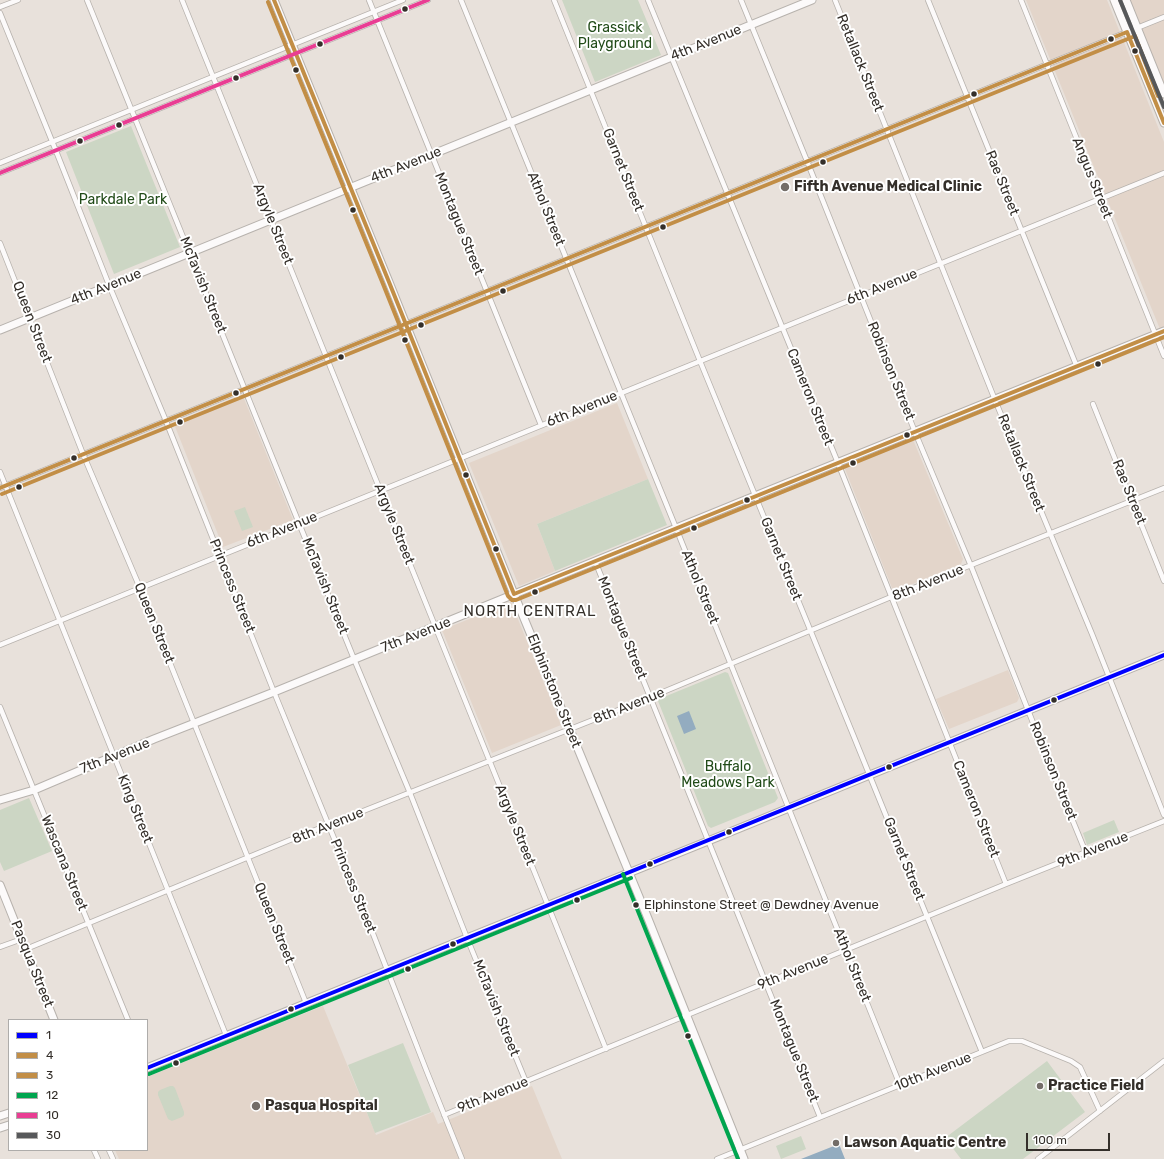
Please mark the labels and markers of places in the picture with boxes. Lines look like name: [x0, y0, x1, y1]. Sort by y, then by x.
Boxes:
unlabelled marker: [400, 4, 410, 14]
unlabelled marker: [1106, 34, 1116, 44]
unlabelled marker: [315, 39, 325, 49]
unlabelled marker: [1130, 46, 1140, 56]
unlabelled marker: [291, 65, 301, 75]
unlabelled marker: [231, 73, 241, 83]
unlabelled marker: [969, 89, 979, 99]
unlabelled marker: [114, 120, 124, 130]
unlabelled marker: [75, 136, 85, 146]
unlabelled marker: [818, 157, 828, 167]
place label: Fifth Avenue Medical Clinic: [794, 179, 982, 195]
marker: Fifth Avenue Medical Clinic: [779, 181, 791, 193]
unlabelled marker: [348, 205, 358, 215]
unlabelled marker: [658, 222, 668, 232]
unlabelled marker: [498, 286, 508, 296]
unlabelled marker: [416, 320, 426, 330]
unlabelled marker: [400, 335, 410, 345]
unlabelled marker: [336, 352, 346, 362]
unlabelled marker: [1093, 359, 1103, 369]
unlabelled marker: [231, 388, 241, 398]
unlabelled marker: [175, 417, 185, 427]
unlabelled marker: [902, 430, 912, 440]
unlabelled marker: [69, 453, 79, 463]
unlabelled marker: [848, 458, 858, 468]
unlabelled marker: [461, 470, 471, 480]
unlabelled marker: [14, 482, 24, 492]
unlabelled marker: [742, 495, 752, 505]
unlabelled marker: [689, 523, 699, 533]
unlabelled marker: [491, 544, 501, 554]
unlabelled marker: [530, 587, 540, 597]
unlabelled marker: [1049, 695, 1059, 705]
unlabelled marker: [884, 762, 894, 772]
unlabelled marker: [724, 827, 734, 837]
unlabelled marker: [645, 859, 655, 869]
unlabelled marker: [572, 895, 582, 905]
place label: Elphinstone Street @ Dewdney Avenue: [644, 897, 879, 913]
marker: Elphinstone Street @ Dewdney Avenue: [631, 900, 641, 910]
unlabelled marker: [448, 939, 458, 949]
unlabelled marker: [403, 964, 413, 974]
unlabelled marker: [286, 1004, 296, 1014]
unlabelled marker: [683, 1031, 693, 1041]
unlabelled marker: [171, 1058, 181, 1068]
place label: Practice Field: [1048, 1078, 1144, 1094]
marker: Practice Field: [1035, 1081, 1045, 1091]
place label: Pasqua Hospital: [265, 1098, 378, 1114]
marker: Pasqua Hospital: [250, 1100, 262, 1112]
place label: Lawson Aquatic Centre: [844, 1135, 1006, 1151]
marker: Lawson Aquatic Centre: [831, 1138, 841, 1148]

